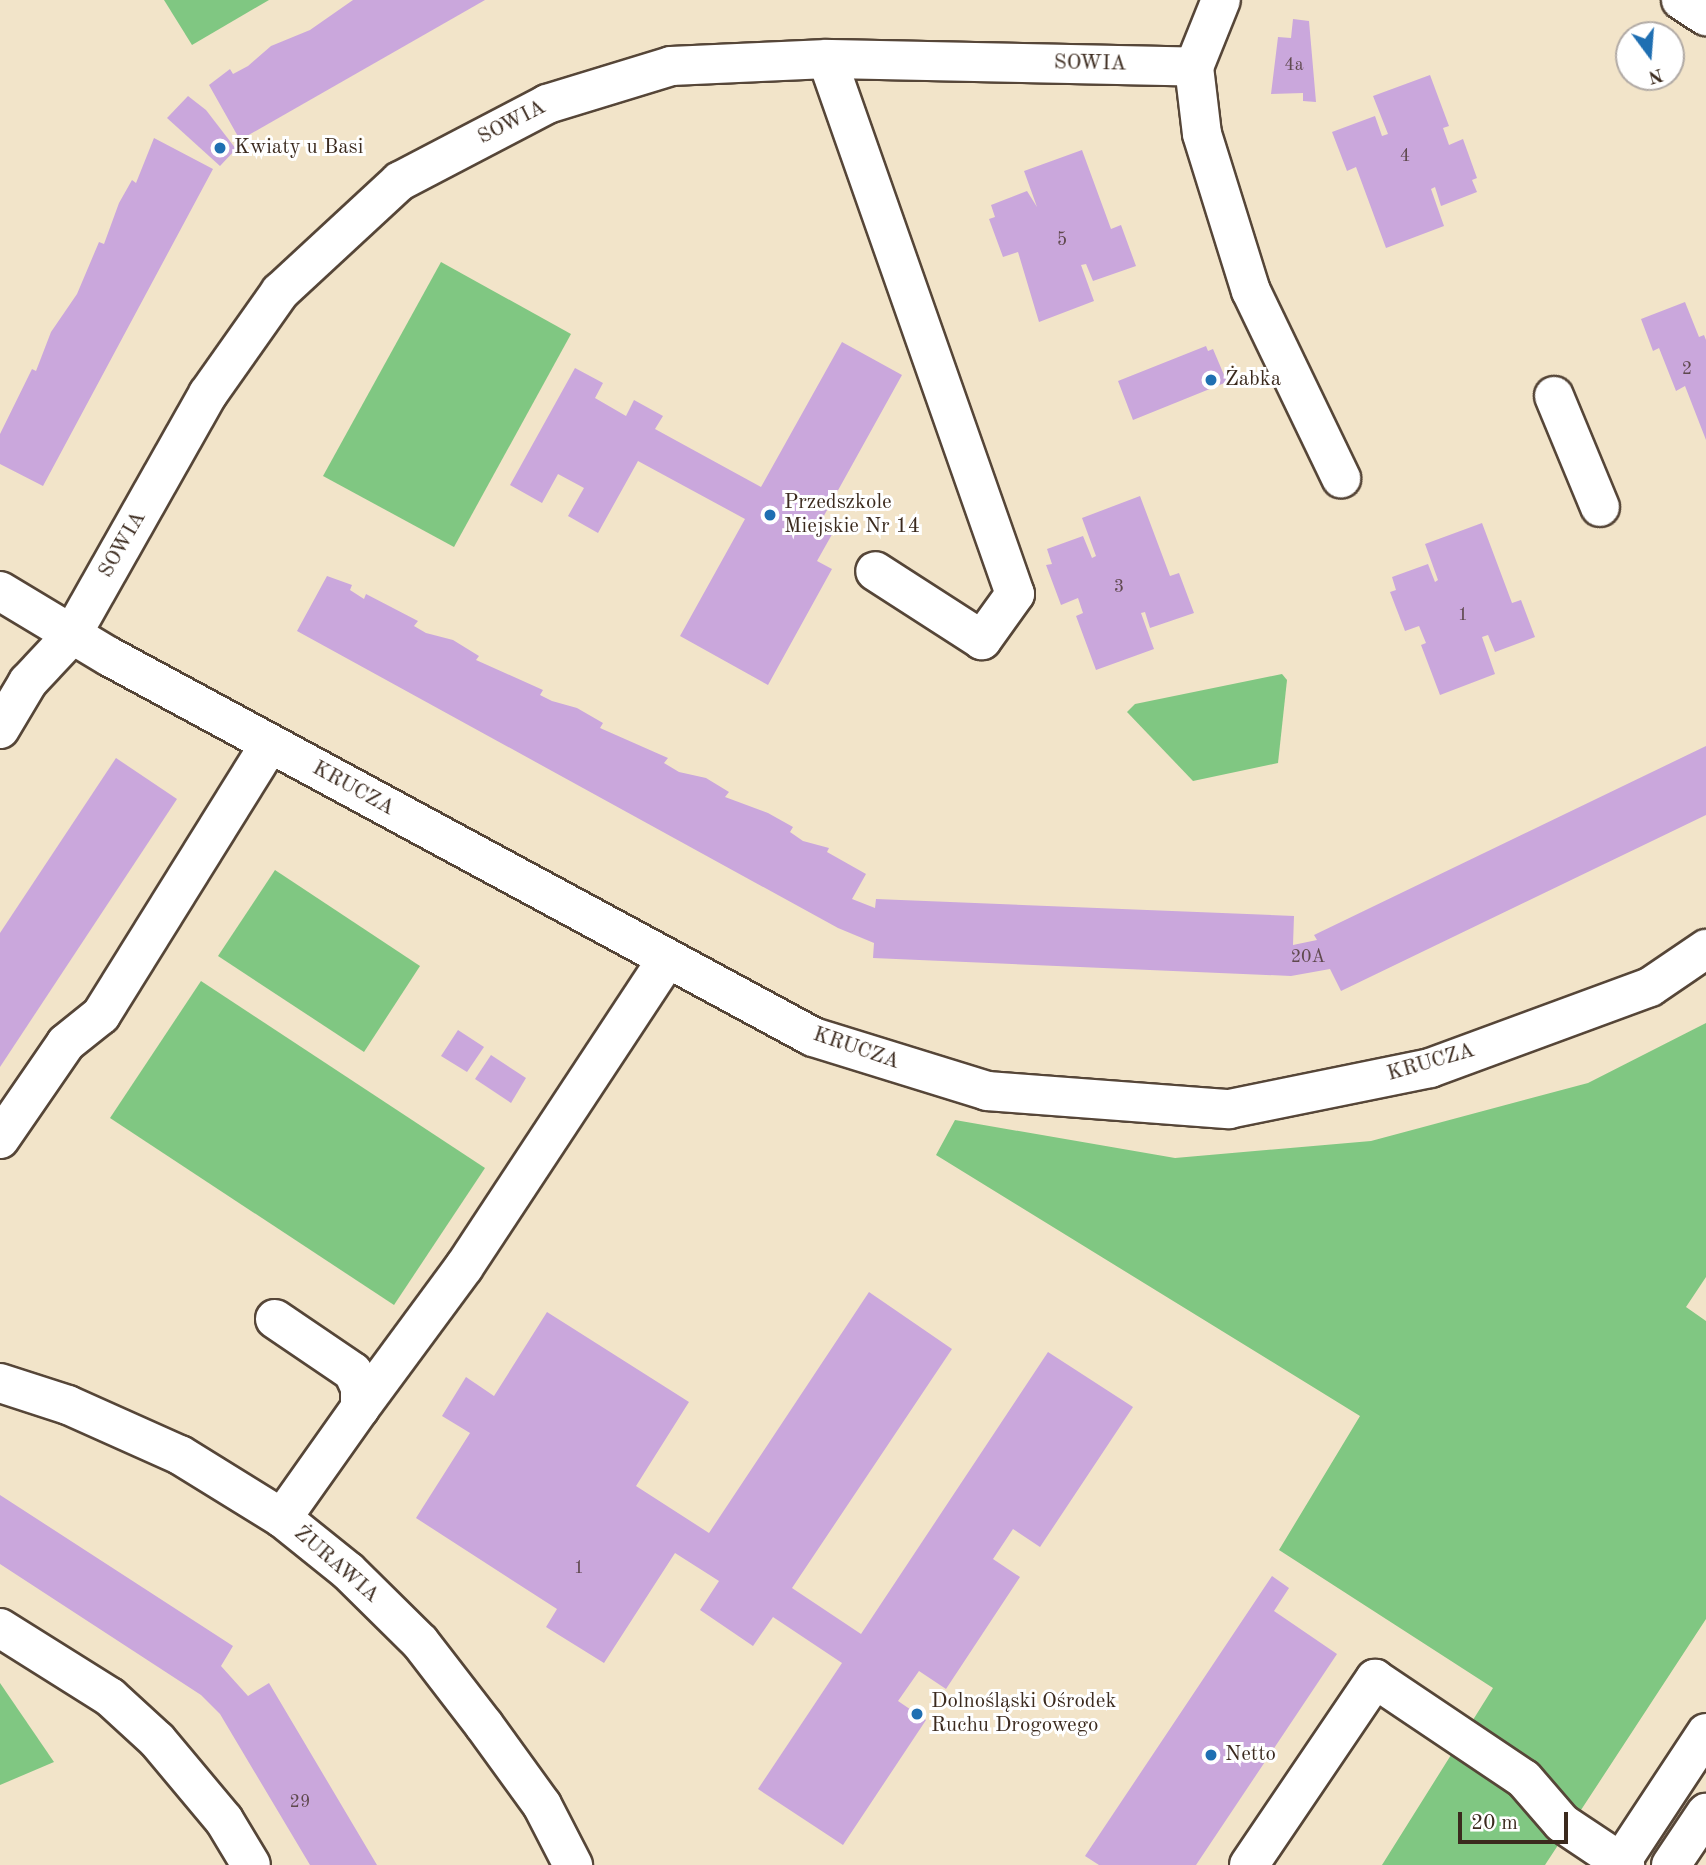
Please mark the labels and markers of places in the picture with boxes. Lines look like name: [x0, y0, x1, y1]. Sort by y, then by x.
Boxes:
place label: Kwiaty u Basi: [234, 135, 363, 161]
marker: Kwiaty u Basi: [212, 140, 228, 156]
place label: Żabka: [1225, 367, 1281, 393]
marker: Żabka: [1203, 372, 1219, 388]
place label: Przedszkole Miejskie Nr 14: [784, 490, 920, 540]
marker: Przedszkole Miejskie Nr 14: [762, 507, 778, 523]
place label: Dolnośląski Ośrodek Ruchu Drogowego: [931, 1689, 1116, 1739]
marker: Dolnośląski Ośrodek Ruchu Drogowego: [909, 1706, 925, 1722]
place label: Netto: [1225, 1742, 1276, 1768]
marker: Netto: [1203, 1747, 1219, 1763]

